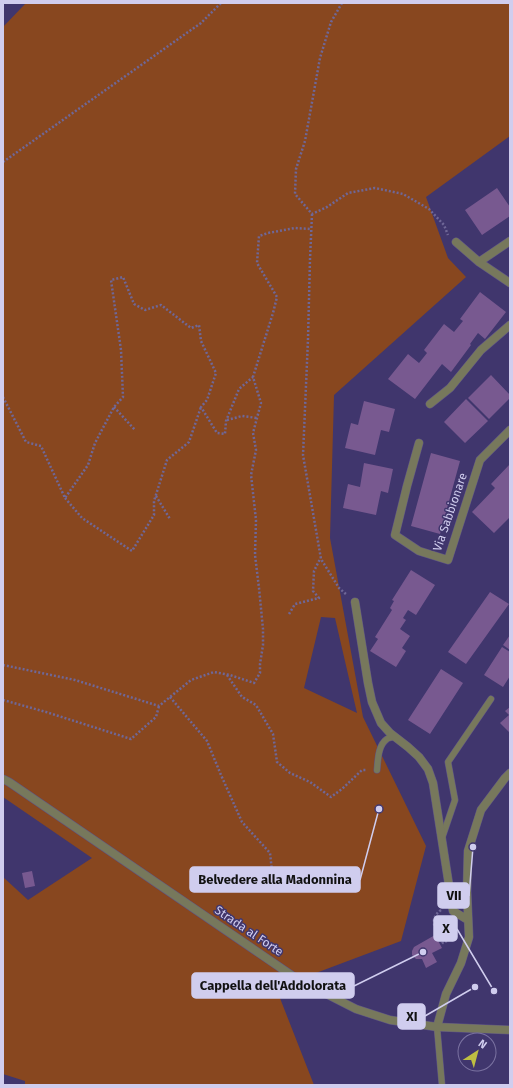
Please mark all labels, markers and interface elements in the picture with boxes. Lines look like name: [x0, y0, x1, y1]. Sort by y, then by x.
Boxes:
street label: Via Sabbionare: [430, 471, 470, 553]
callout: Belvedere alla Madonnina: [190, 867, 360, 892]
text: Belvedere alla Madonnina: [198, 872, 352, 887]
callout: VII: [438, 883, 469, 908]
text: VII: [445, 888, 462, 903]
street label: Strada al Forte: [212, 903, 286, 959]
callout: X: [434, 916, 457, 941]
text: X: [441, 921, 450, 936]
callout: Cappella dell'Addolorata: [192, 973, 354, 998]
text: Cappella dell'Addolorata: [200, 978, 346, 993]
callout: XI: [398, 1004, 425, 1029]
text: XI: [405, 1009, 418, 1024]
north arrow: [457, 1032, 497, 1072]
text: N: [476, 1037, 489, 1052]

